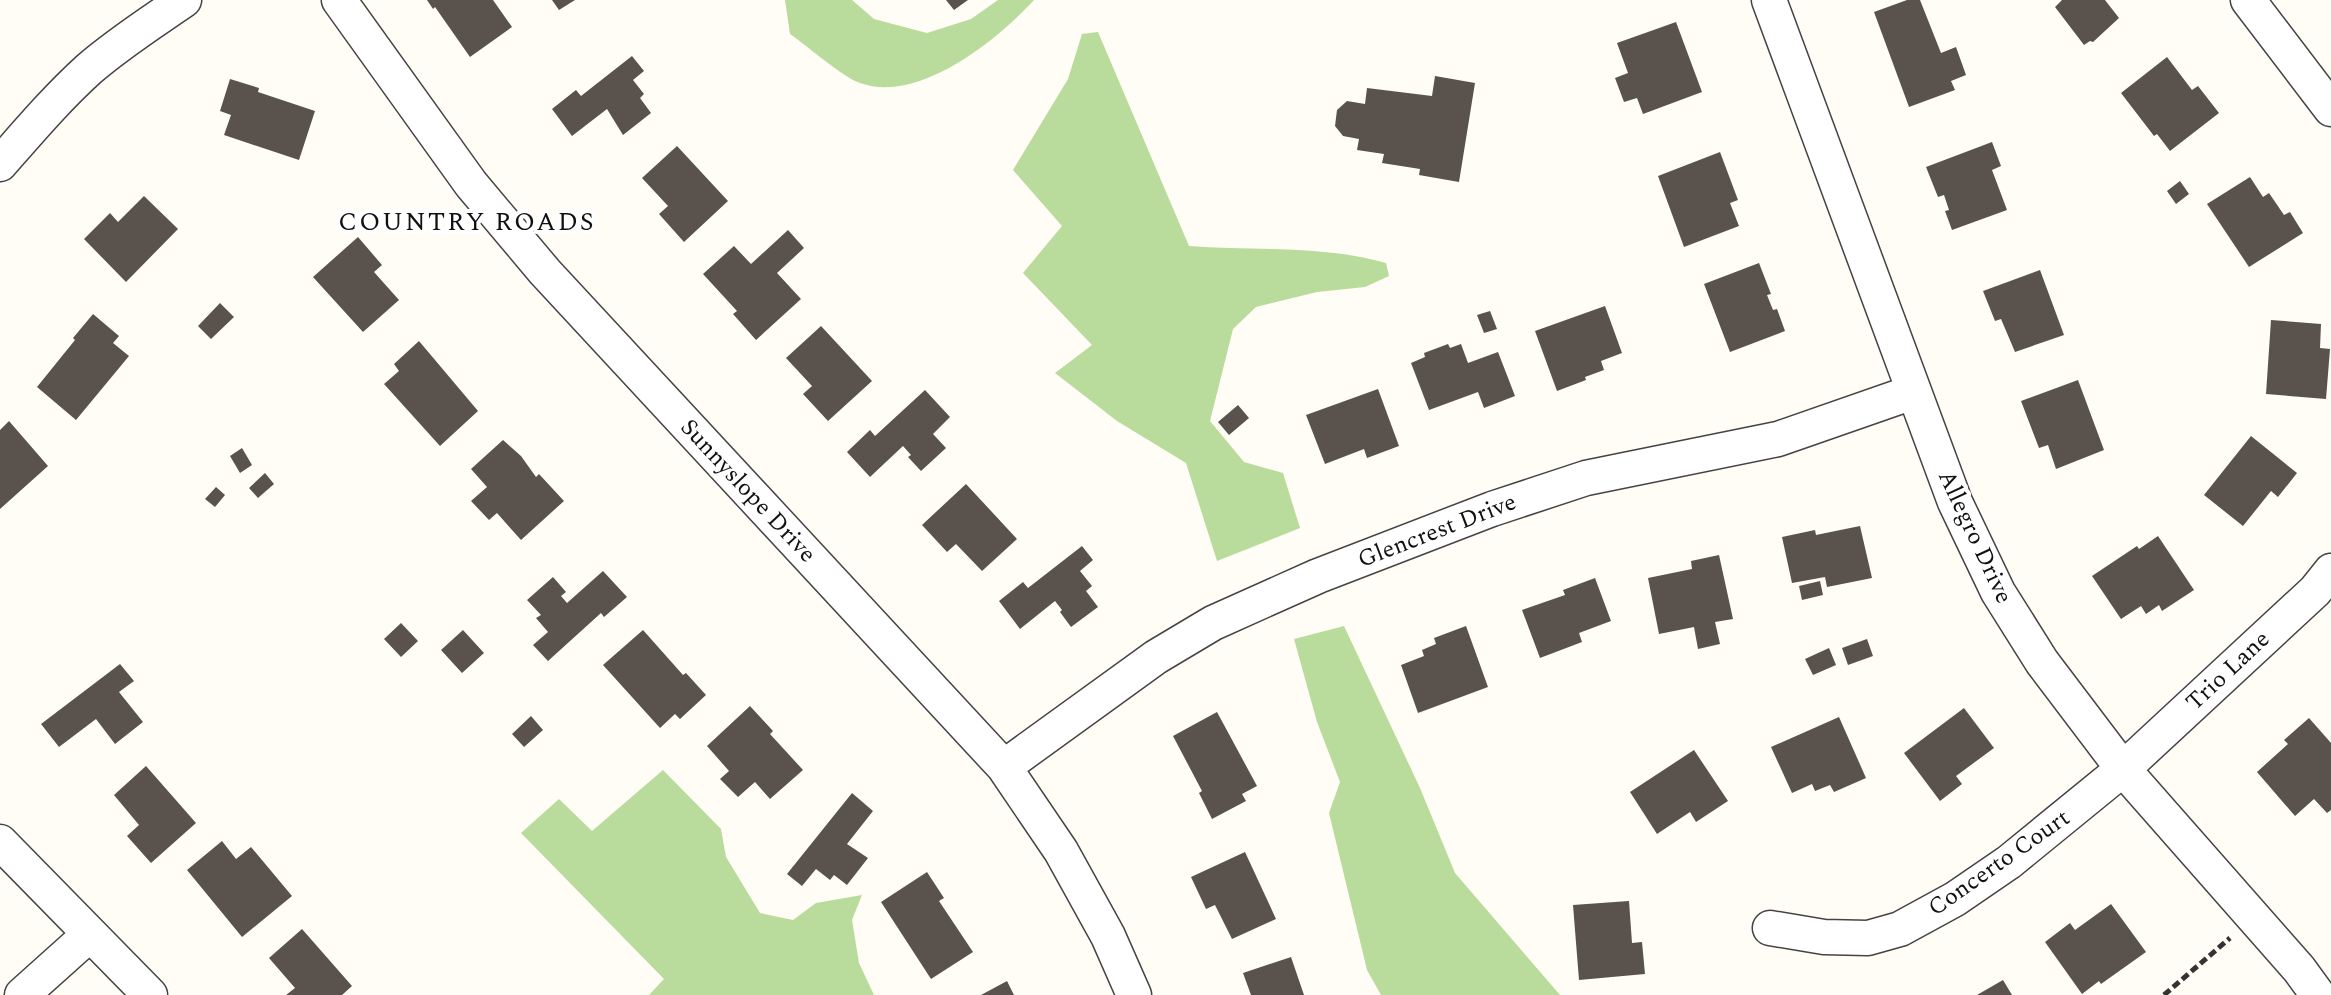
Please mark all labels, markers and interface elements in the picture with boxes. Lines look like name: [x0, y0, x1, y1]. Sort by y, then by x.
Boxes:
district label: COUNTRY ROADS: [338, 202, 596, 242]
street label: Sunnyslope Drive: [671, 411, 825, 571]
street label: Allegro Drive: [1928, 464, 2022, 610]
street label: Glencrest Drive: [1353, 484, 1521, 578]
street label: Trio Lane: [2178, 622, 2278, 720]
street label: Concerto Court: [1921, 801, 2077, 925]

